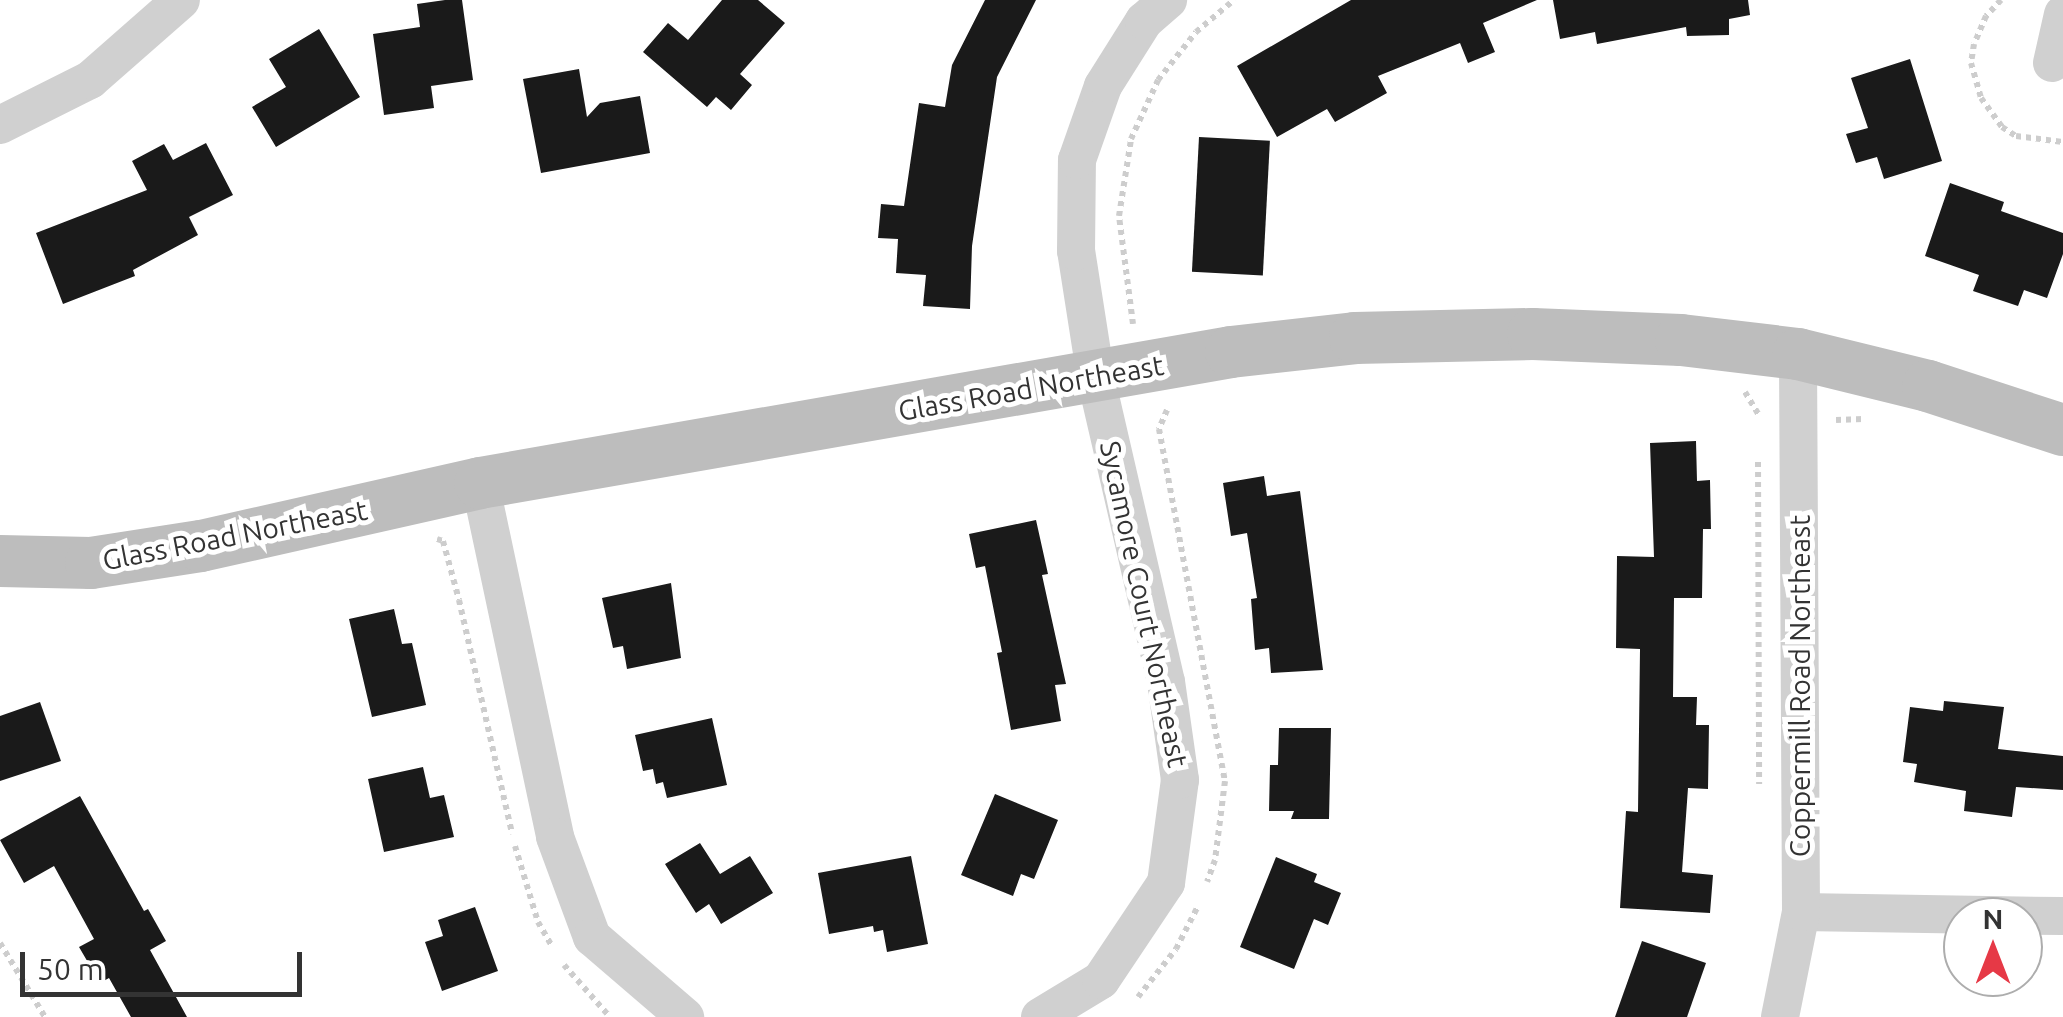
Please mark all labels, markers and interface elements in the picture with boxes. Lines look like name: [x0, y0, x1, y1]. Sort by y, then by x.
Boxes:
street label: Glass Road Northeast: [896, 348, 1166, 428]
street label: Sycamore Court Northeast: [1093, 438, 1195, 770]
street label: Glass Road Northeast: [100, 493, 370, 577]
street label: Coppermill Road Northeast: [1783, 515, 1817, 857]
north arrow: [1943, 897, 2043, 997]
text: N: [1983, 903, 2003, 934]
scale bar: [25, 932, 308, 994]
text: 50 m: [37, 952, 104, 986]

